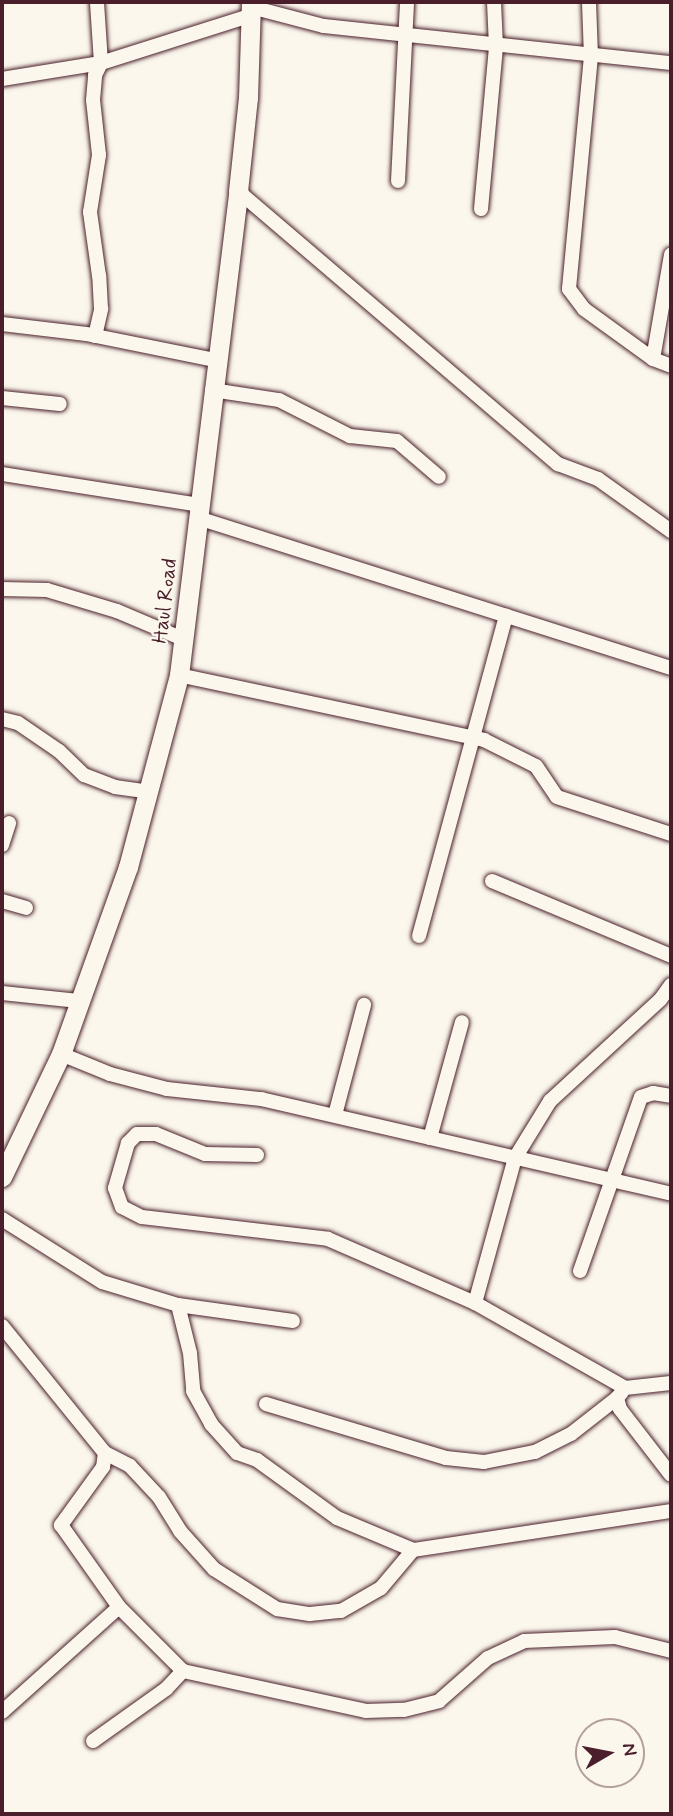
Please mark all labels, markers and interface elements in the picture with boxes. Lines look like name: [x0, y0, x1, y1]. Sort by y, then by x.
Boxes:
street label: Haul Road: [147, 557, 183, 645]
north arrow: [575, 1718, 645, 1788]
text: N: [616, 1741, 643, 1758]

